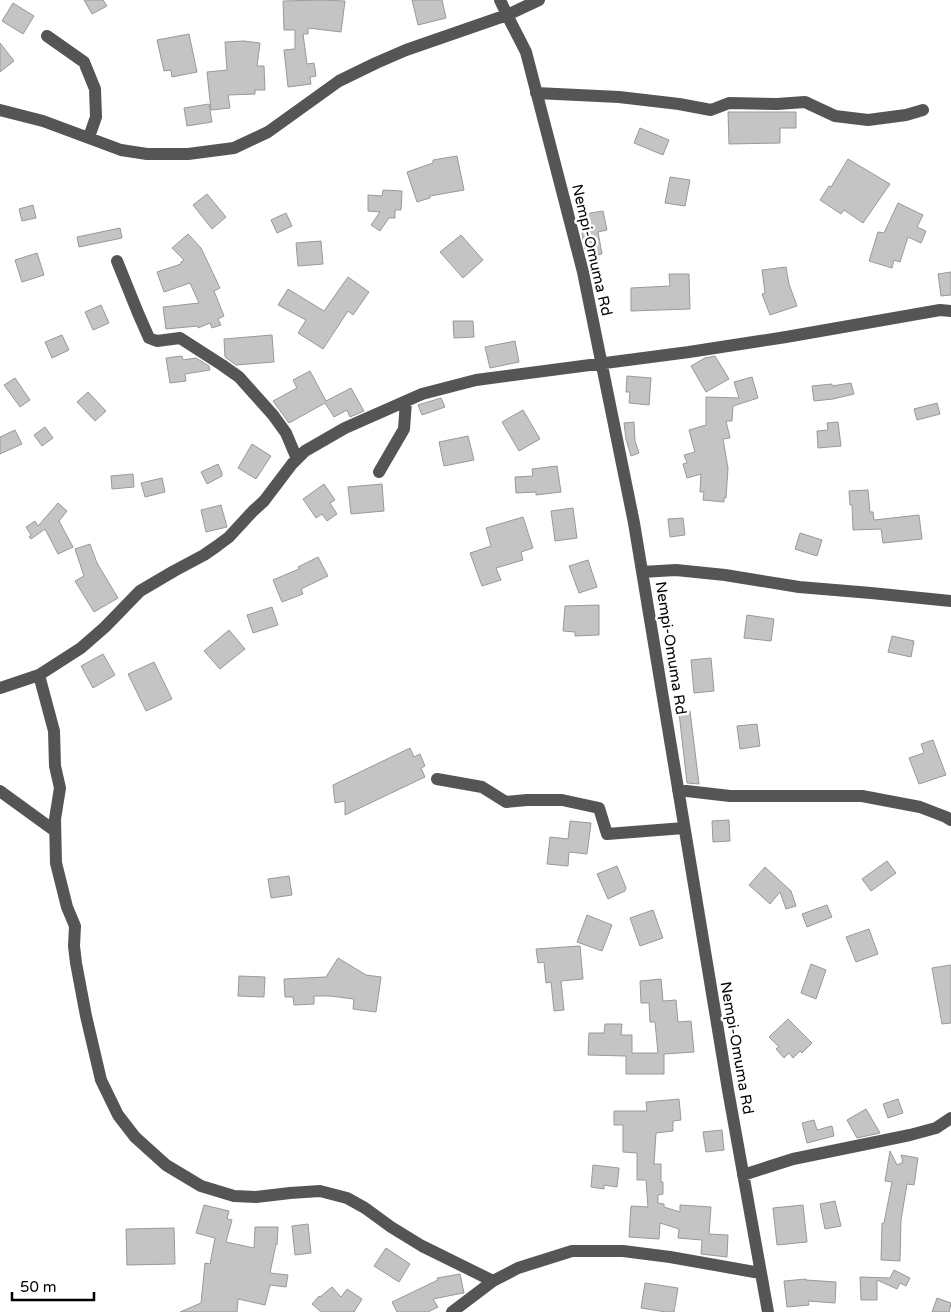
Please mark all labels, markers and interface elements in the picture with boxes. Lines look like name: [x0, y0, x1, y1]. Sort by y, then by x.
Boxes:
street label: Nempi-Omuma Rd: [568, 182, 616, 318]
street label: Nempi-Omuma Rd: [652, 580, 690, 716]
street label: Nempi-Omuma Rd: [716, 980, 758, 1116]
scale bar: [12, 1270, 95, 1302]
text: 50 m: [20, 1278, 57, 1296]

